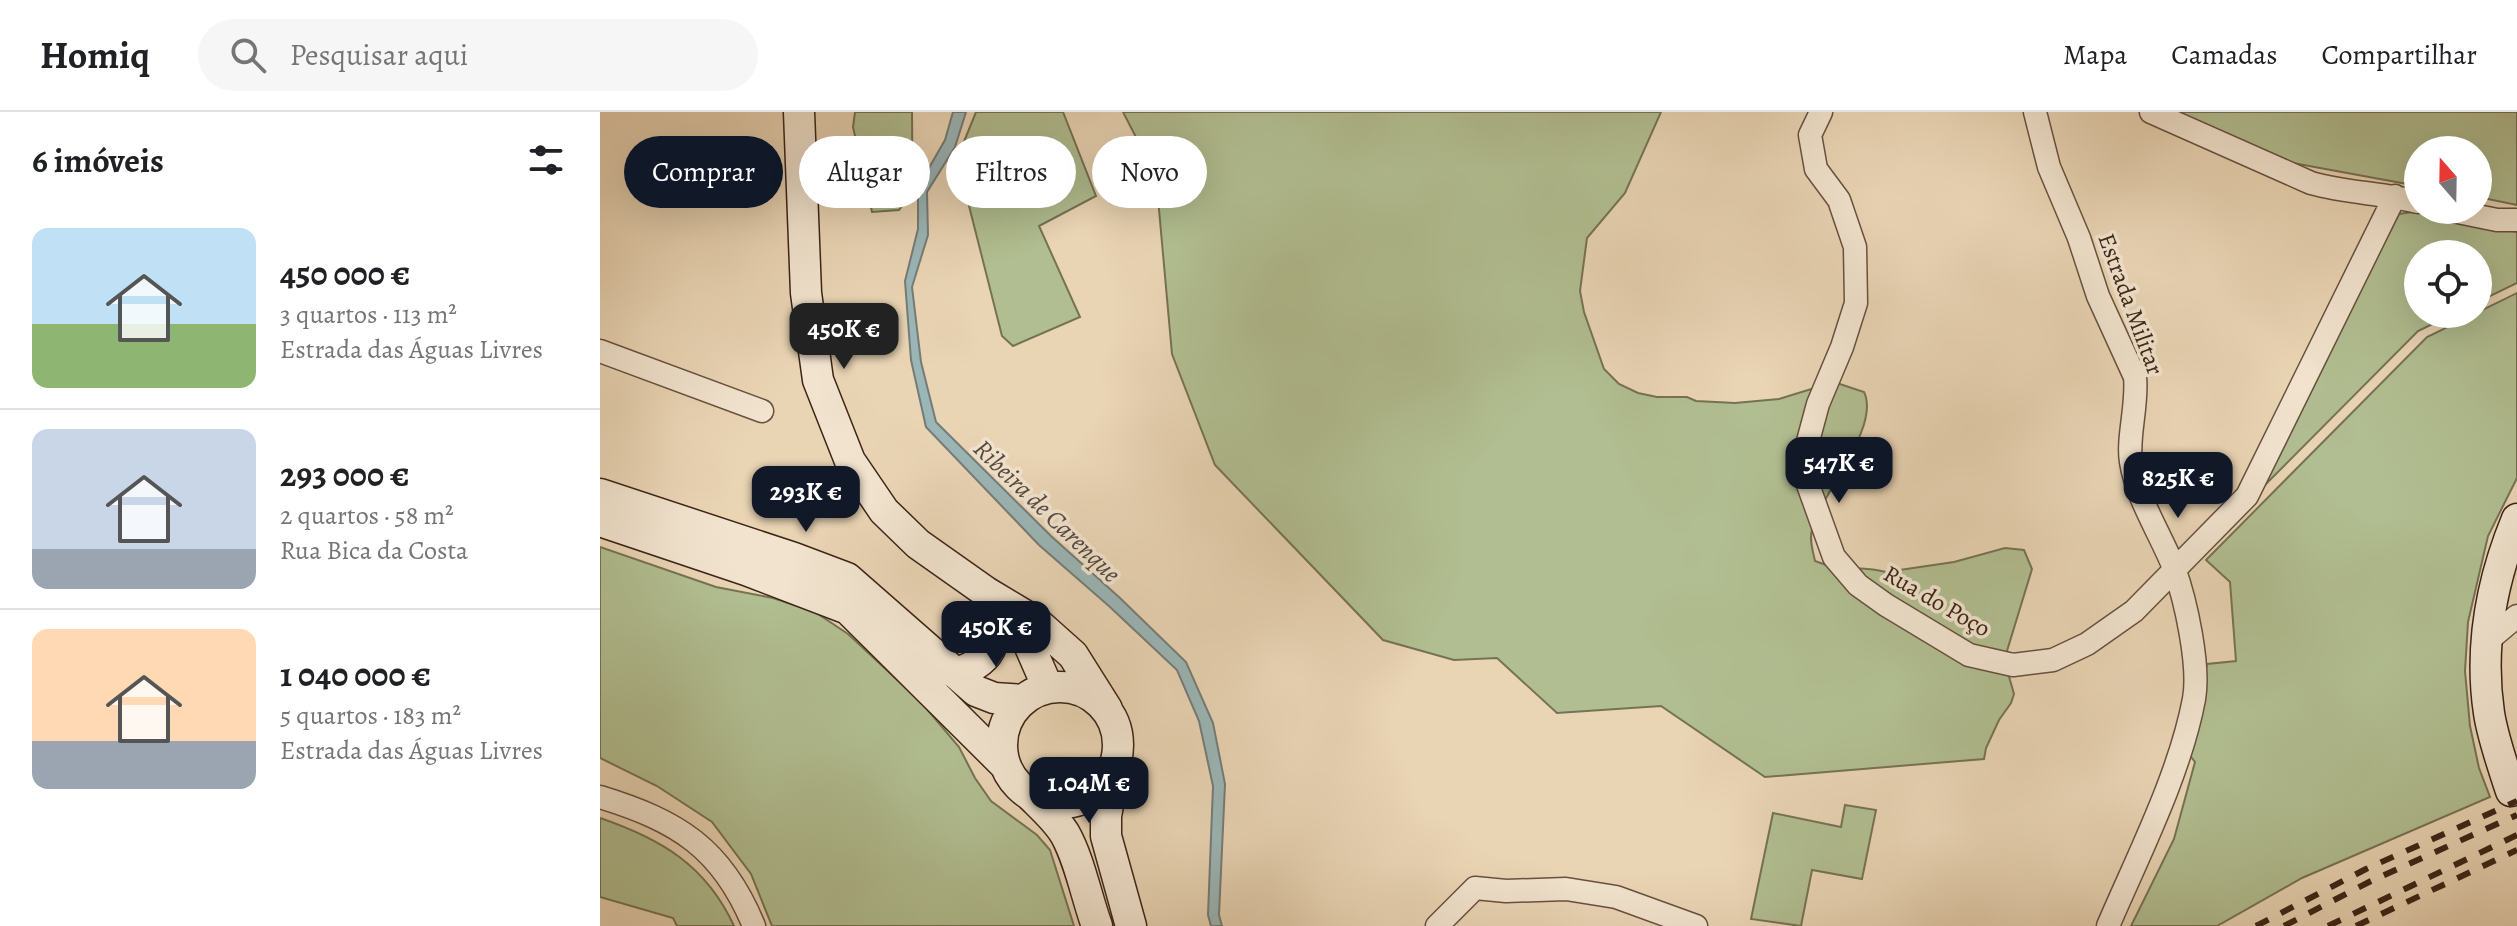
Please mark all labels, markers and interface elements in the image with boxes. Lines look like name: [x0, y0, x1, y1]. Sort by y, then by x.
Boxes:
search box: [198, 19, 758, 91]
text: Homiq: [40, 29, 150, 81]
icon: search: [226, 33, 270, 77]
text: Pesquisar aqui: [290, 35, 468, 75]
text: Mapa: [2063, 36, 2127, 74]
text: Camadas: [2171, 36, 2278, 74]
text: Compartilhar: [2322, 36, 2477, 74]
chip: Comprar: [624, 136, 783, 208]
chip: Alugar: [799, 136, 930, 208]
chip: Filtros: [946, 136, 1076, 208]
chip: Novo: [1092, 136, 1207, 208]
north arrow: [2404, 136, 2492, 224]
map controls: [2404, 136, 2492, 328]
text: 6 imóveis: [32, 137, 164, 184]
icon: filters: [524, 138, 568, 182]
street label: Estrada Militar: [2091, 229, 2171, 379]
button: locate: [2404, 240, 2492, 328]
text: 450 000 €: [280, 250, 410, 297]
icon: home: [96, 260, 192, 356]
text: 3 quartos · 113 m²: [280, 297, 457, 332]
pin: 450K €: [779, 303, 909, 371]
text: 450K €: [808, 311, 880, 346]
text: Estrada das Águas Livres: [280, 332, 543, 367]
water label: Ribeira de Carenque: [966, 432, 1128, 590]
pin: 547K €: [1774, 437, 1904, 505]
text: 547K €: [1804, 445, 1874, 480]
text: 293 000 €: [280, 451, 409, 498]
pin: 825K €: [2113, 452, 2243, 520]
text: 825K €: [2142, 460, 2214, 495]
icon: home: [96, 461, 192, 557]
pin: 293K €: [741, 466, 871, 534]
text: 293K €: [770, 474, 842, 509]
text: 2 quartos · 58 m²: [280, 498, 454, 533]
text: Rua Bica da Costa: [280, 533, 468, 568]
street label: Rua do Poço: [1878, 558, 1996, 644]
pin: 450K €: [931, 601, 1061, 669]
text: 450K €: [960, 609, 1032, 644]
text: 1 040 000 €: [280, 651, 431, 698]
icon: home: [96, 661, 192, 757]
text: 5 quartos · 183 m²: [280, 698, 461, 733]
text: Estrada das Águas Livres: [280, 733, 543, 768]
pin: 1.04M €: [1015, 757, 1163, 825]
text: 1.04M €: [1047, 765, 1131, 800]

